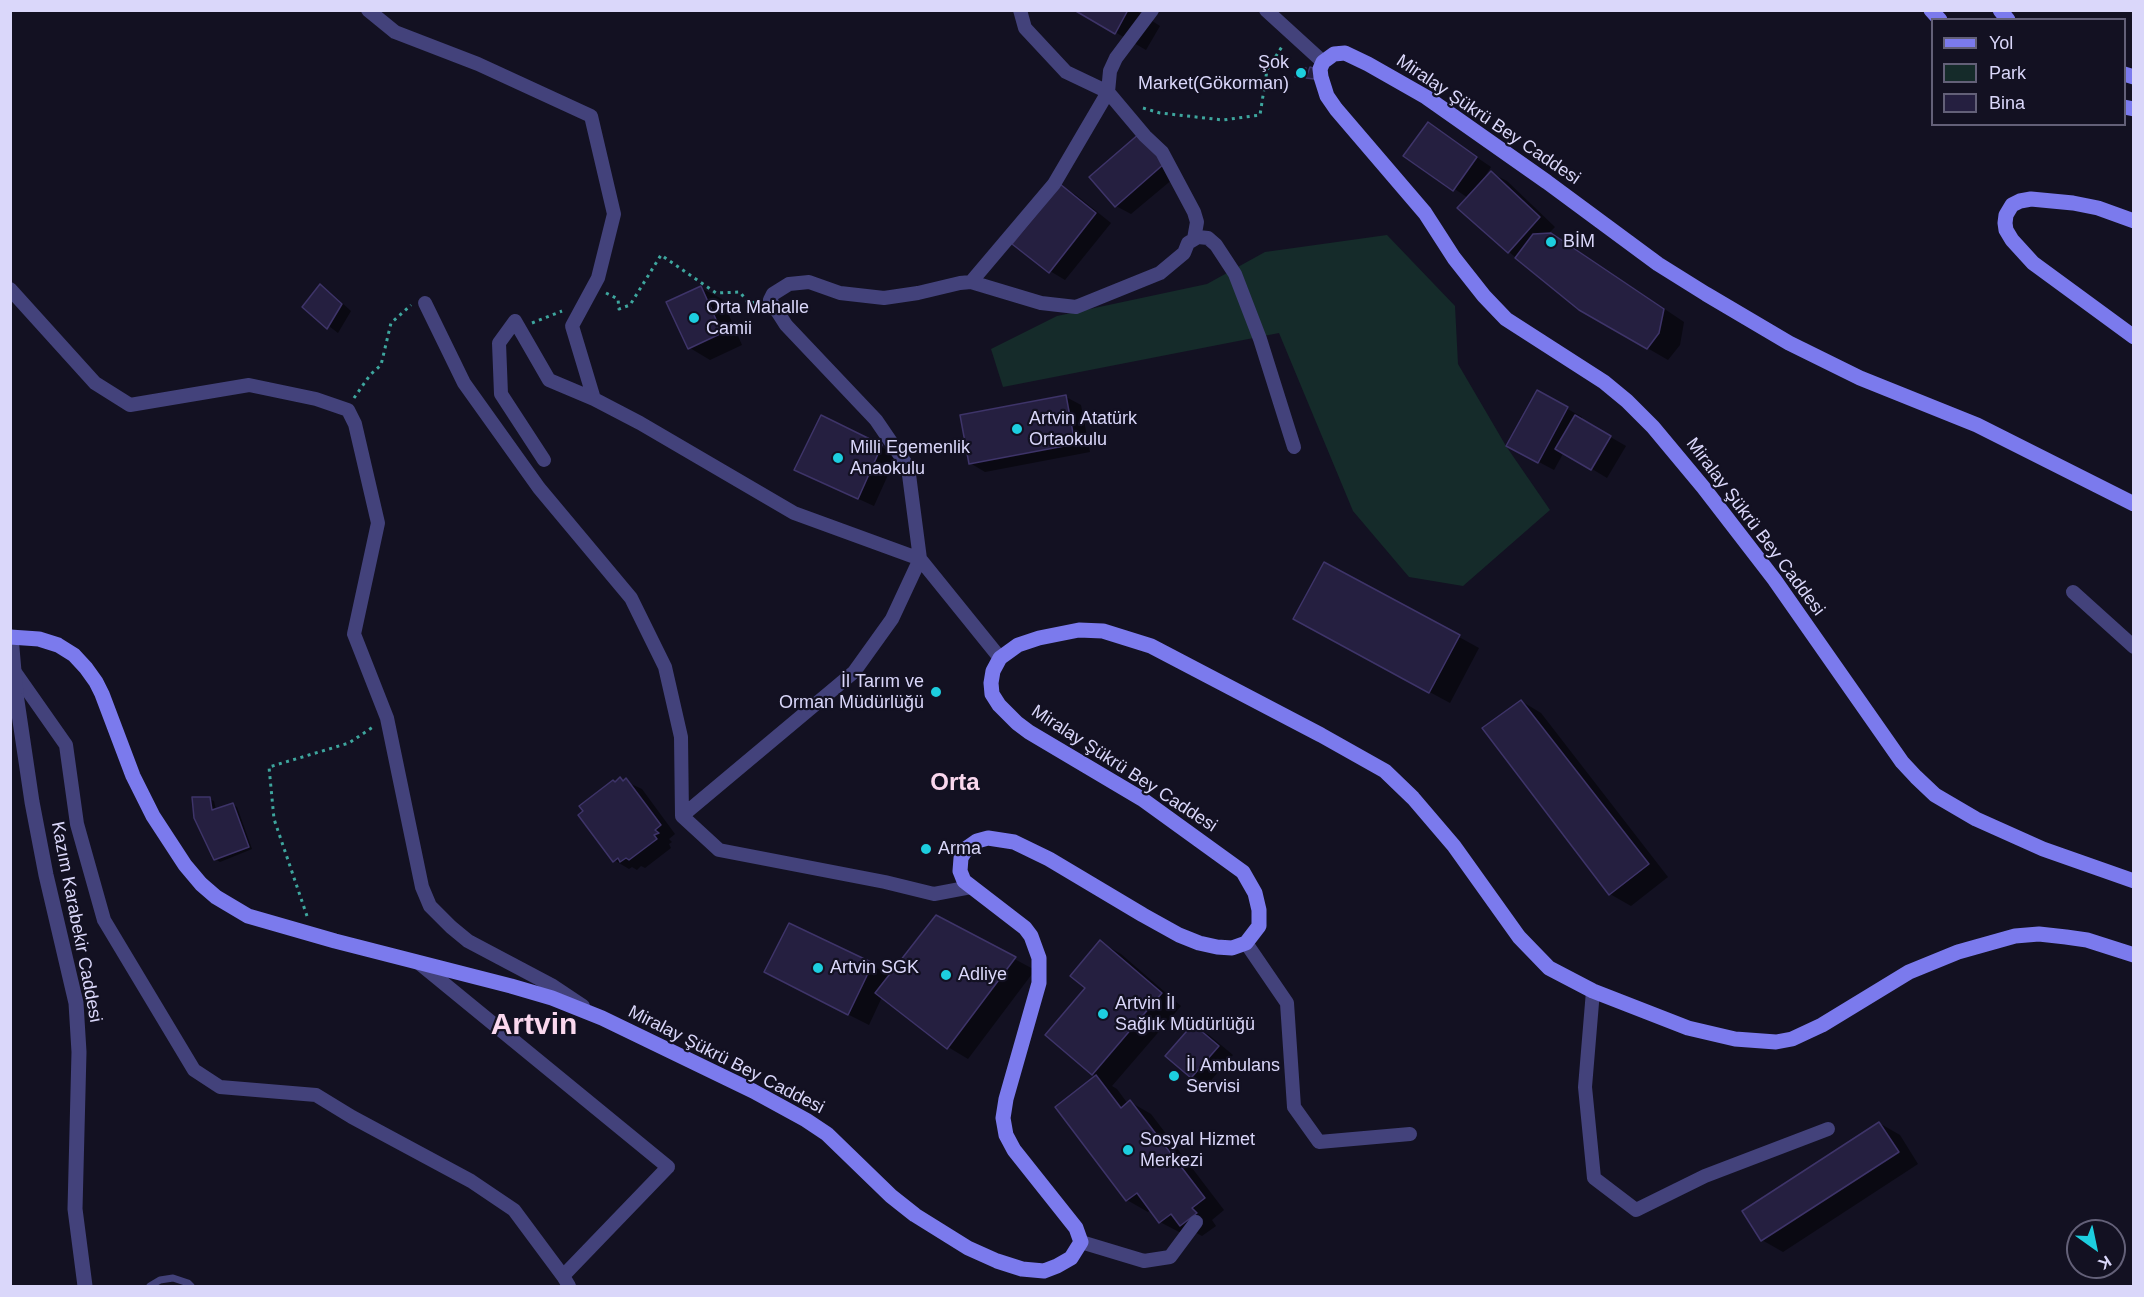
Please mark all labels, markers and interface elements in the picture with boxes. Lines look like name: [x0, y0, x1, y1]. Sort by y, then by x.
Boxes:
legend: [1931, 18, 2126, 126]
text: Yol: [1989, 33, 2013, 53]
street label: Miralay Şükrü Bey Caddesi: [1392, 50, 1584, 190]
place label: Şok Market(Gökorman): [1138, 52, 1289, 94]
text: Park: [1989, 63, 2026, 83]
marker: Şok Market(Gökorman): [1294, 66, 1308, 80]
text: Bina: [1989, 93, 2025, 113]
place label: BİM: [1563, 231, 1595, 253]
marker: BİM: [1544, 235, 1558, 249]
place label: Orta Mahalle Camii: [706, 297, 809, 340]
marker: Orta Mahalle Camii: [687, 311, 701, 325]
place label: Artvin Atatürk Ortaokulu: [1029, 408, 1137, 450]
marker: Artvin Atatürk Ortaokulu: [1010, 422, 1024, 436]
street label: Miralay Şükrü Bey Caddesi: [1681, 434, 1829, 620]
place label: Milli Egemenlik Anaokulu: [850, 437, 970, 480]
marker: Milli Egemenlik Anaokulu: [831, 451, 845, 465]
place label: İl Tarım ve Orman Müdürlüğü: [779, 671, 924, 714]
marker: İl Tarım ve Orman Müdürlüğü: [929, 685, 943, 699]
street label: Miralay Şükrü Bey Caddesi: [1027, 701, 1221, 837]
district label: Orta: [930, 769, 980, 797]
street label: Kazım Karabekir Caddesi: [46, 820, 106, 1024]
place label: Arma: [938, 838, 981, 860]
marker: Arma: [919, 842, 933, 856]
place label: Artvin SGK: [830, 957, 919, 979]
marker: Artvin SGK: [811, 961, 825, 975]
place label: Adliye: [958, 964, 1007, 986]
marker: Adliye: [939, 968, 953, 982]
place label: Artvin İl Sağlık Müdürlüğü: [1115, 993, 1255, 1036]
street label: Miralay Şükrü Bey Caddesi: [624, 1001, 828, 1119]
marker: Artvin İl Sağlık Müdürlüğü: [1096, 1007, 1110, 1021]
district label: Artvin: [491, 1008, 577, 1044]
place label: İl Ambulans Servisi: [1186, 1055, 1280, 1098]
marker: İl Ambulans Servisi: [1167, 1069, 1181, 1083]
place label: Sosyal Hizmet Merkezi: [1140, 1129, 1255, 1172]
marker: Sosyal Hizmet Merkezi: [1121, 1143, 1135, 1157]
north arrow: [2066, 1219, 2126, 1279]
text: K: [2096, 1253, 2114, 1273]

